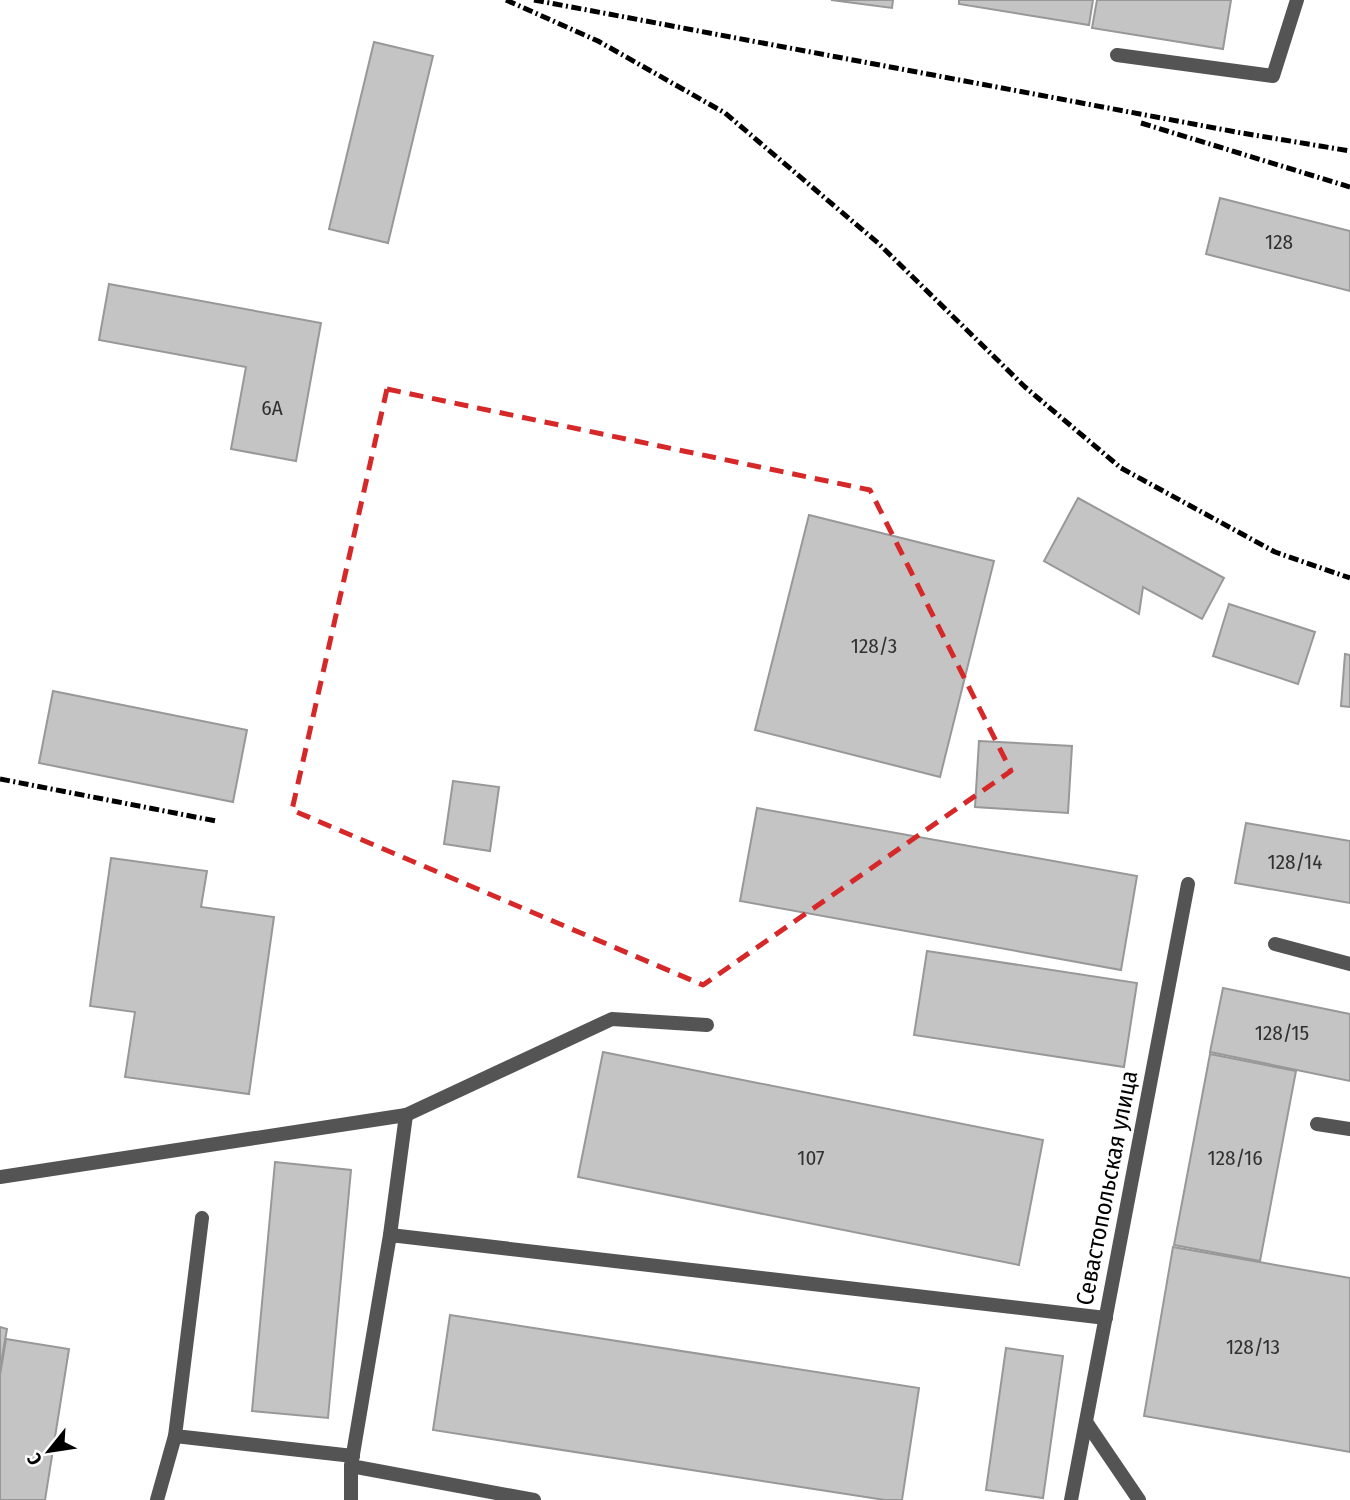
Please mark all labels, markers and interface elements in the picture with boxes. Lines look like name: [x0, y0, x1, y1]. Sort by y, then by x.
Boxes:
house number: 128: [1265, 229, 1293, 255]
house number: 6А: [261, 395, 283, 421]
house number: 128/3: [851, 633, 897, 659]
house number: 128/14: [1268, 849, 1322, 875]
house number: 128/15: [1255, 1020, 1309, 1046]
street label: Севастопольская улица: [1071, 1068, 1143, 1308]
house number: 107: [797, 1145, 825, 1171]
house number: 128/16: [1207, 1145, 1263, 1171]
house number: 128/13: [1226, 1334, 1280, 1360]
north arrow: [14, 1416, 84, 1486]
text: С: [22, 1449, 47, 1469]

